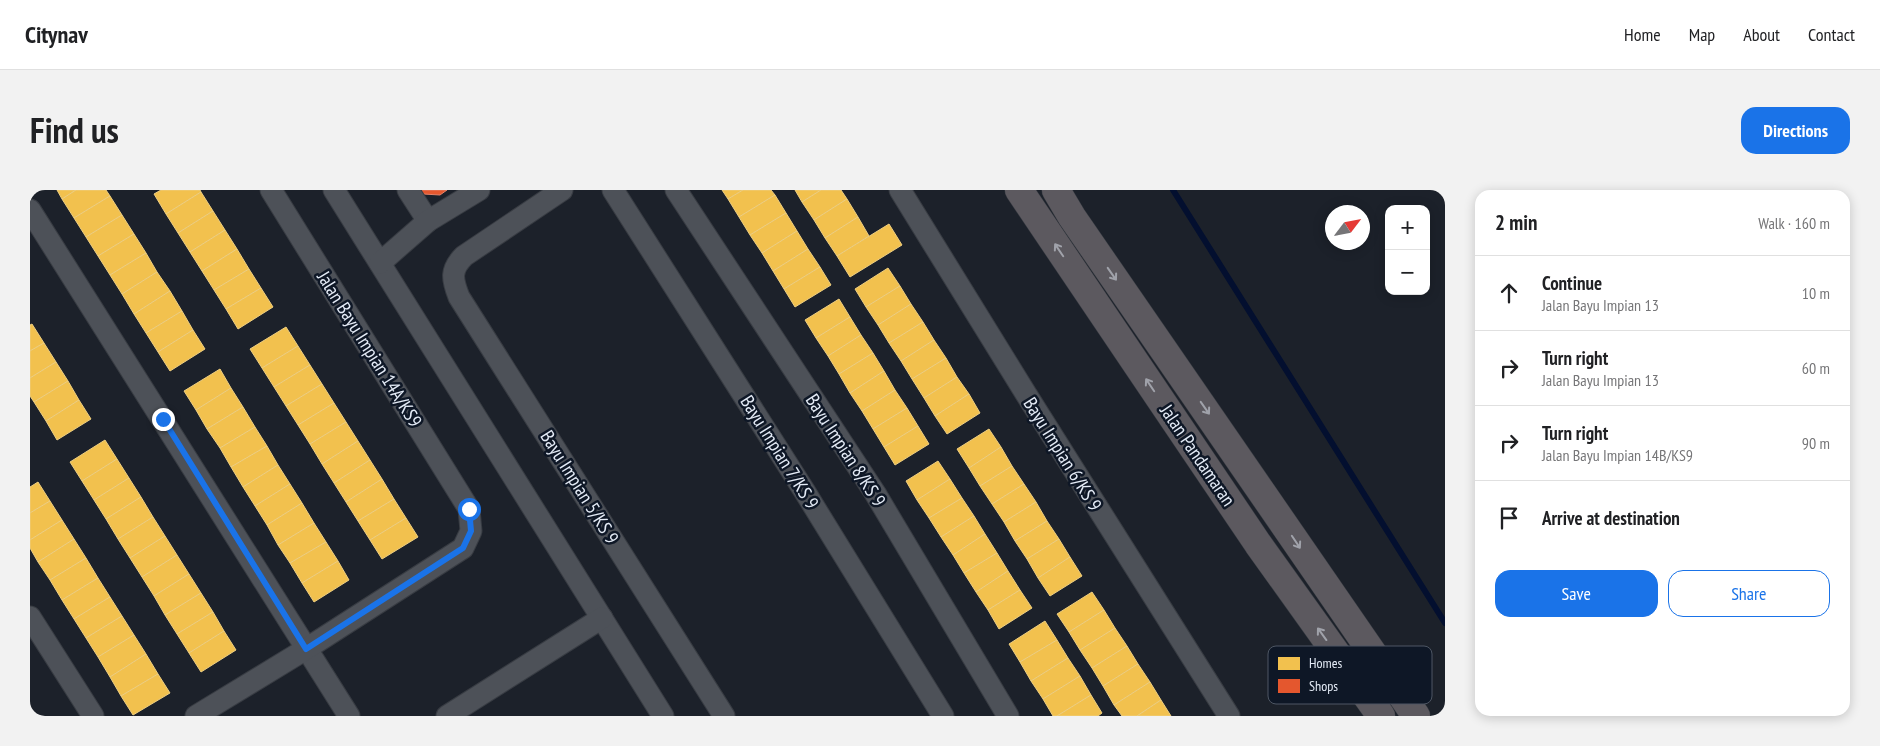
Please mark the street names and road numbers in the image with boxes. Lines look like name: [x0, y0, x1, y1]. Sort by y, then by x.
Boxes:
street label: Jalan Bayu Impian 14A/KS9: [312, 266, 428, 431]
street label: Bayu Impian 8/KS 9: [801, 389, 891, 511]
street label: Bayu Impian 7/KS 9: [736, 391, 824, 513]
street label: Bayu Impian 6/KS 9: [1019, 393, 1107, 515]
street label: Jalan Pandamaran: [1155, 399, 1241, 510]
street label: Bayu Impian 5/KS 9: [536, 426, 624, 548]

